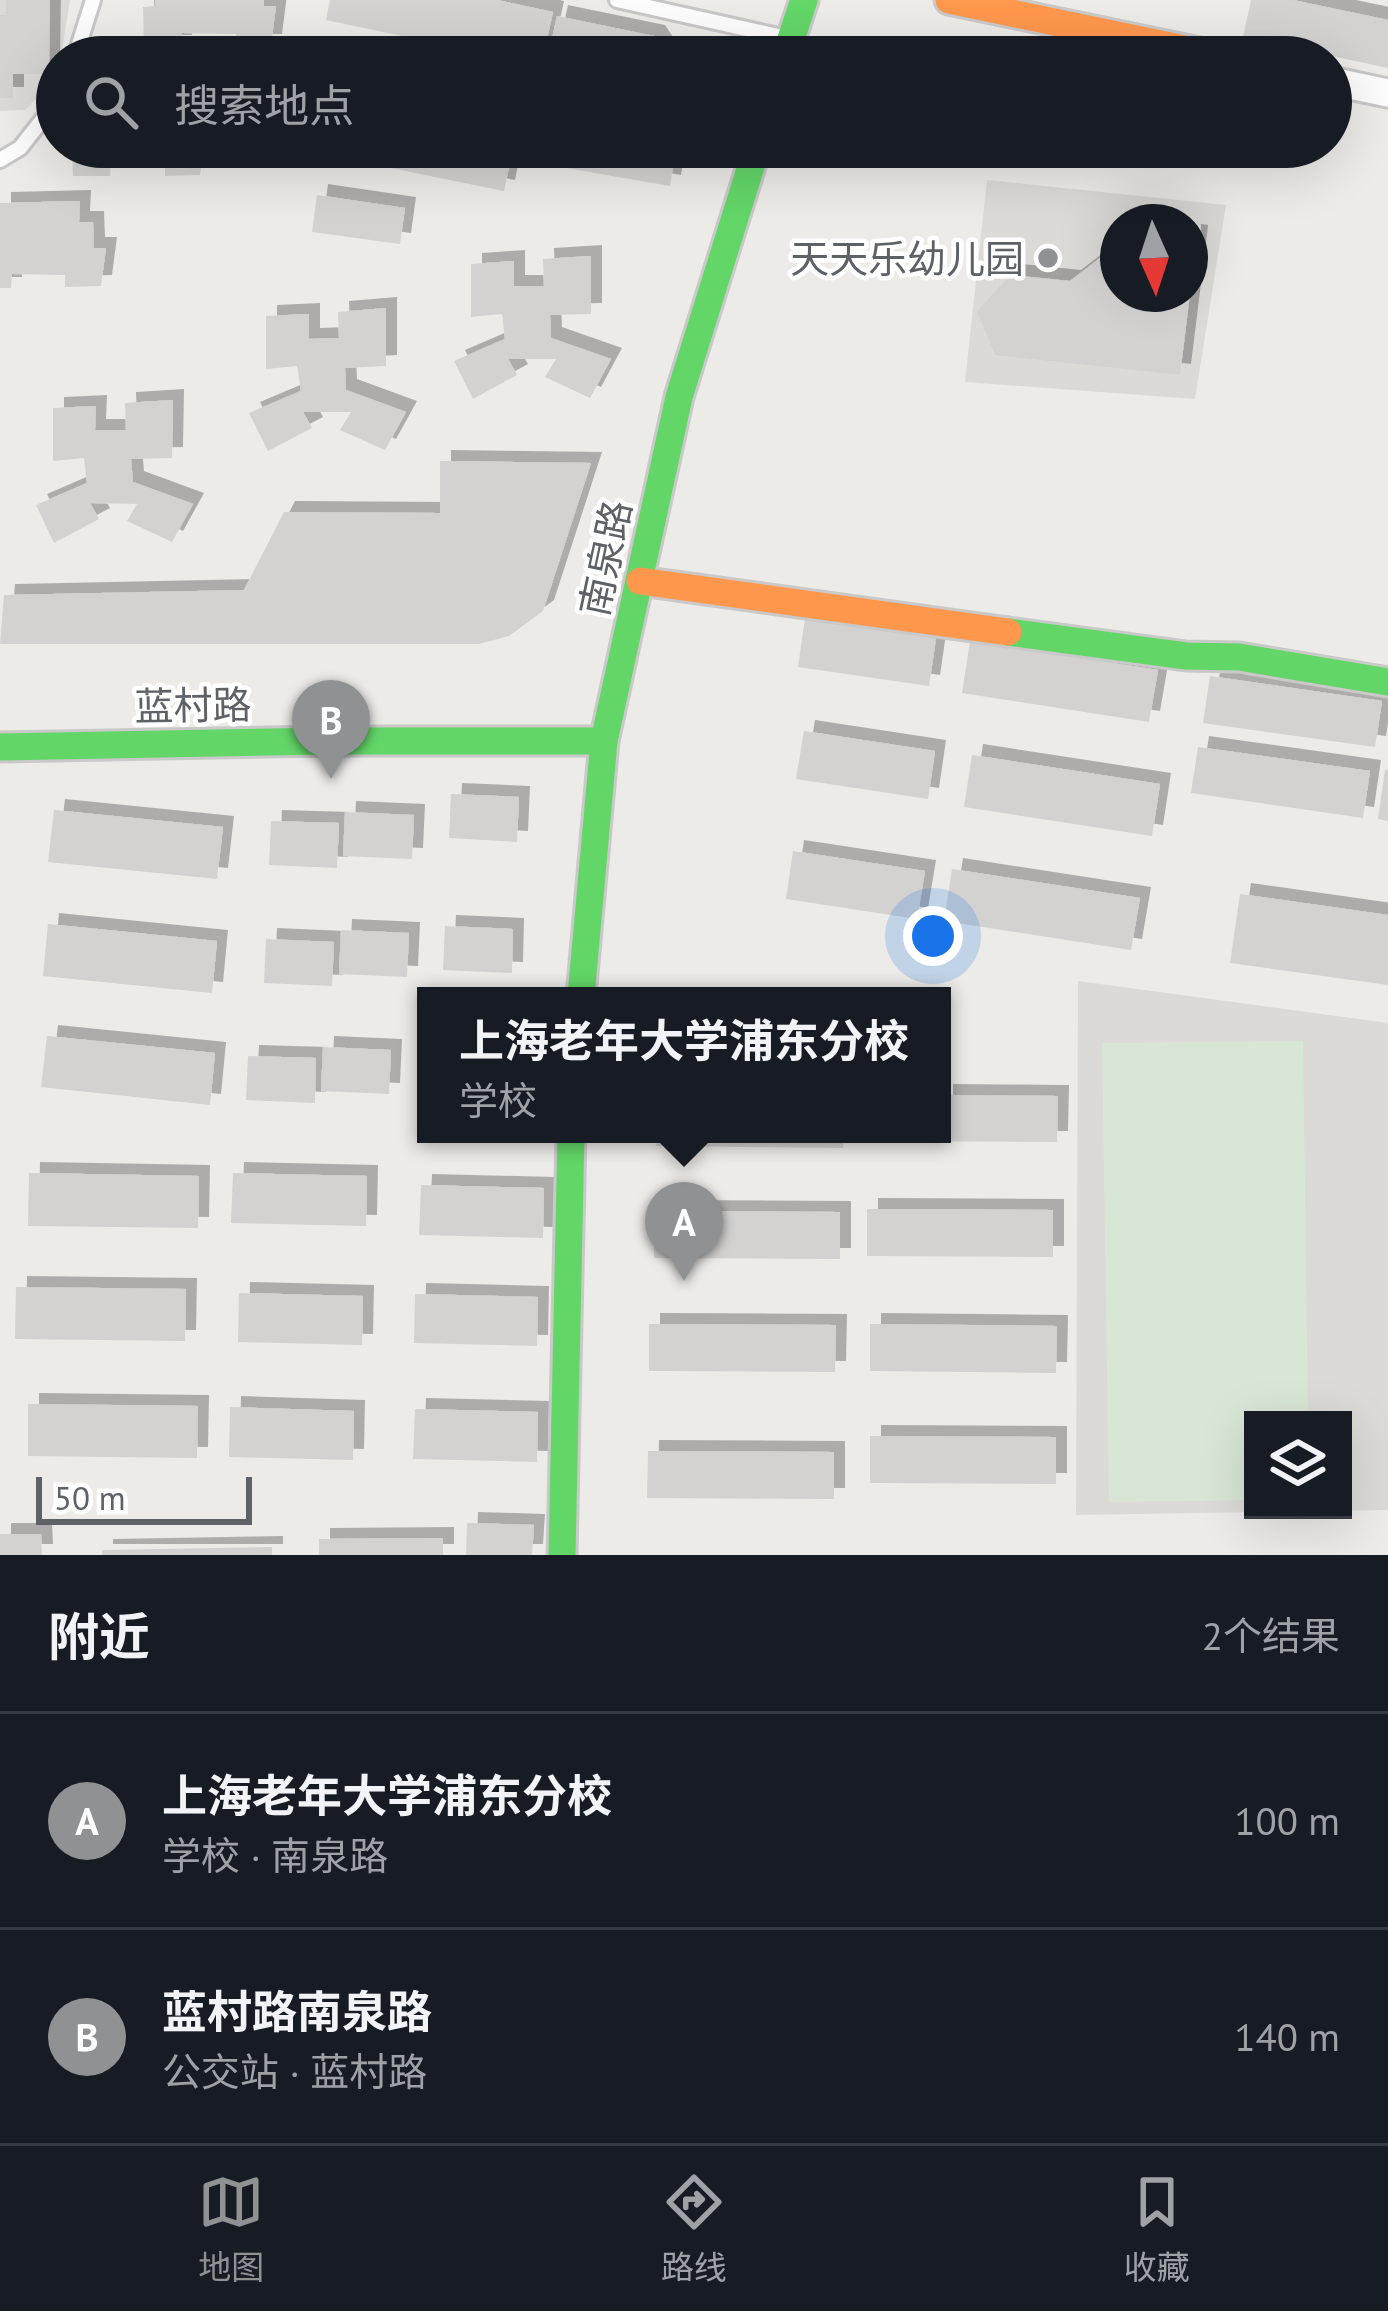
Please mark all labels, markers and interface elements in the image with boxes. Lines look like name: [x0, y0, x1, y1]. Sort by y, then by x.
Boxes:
search box: [36, 36, 1352, 168]
icon: search: [78, 69, 144, 135]
text: 搜索地点: [174, 76, 354, 134]
north arrow: [1100, 204, 1208, 312]
place label: 天天乐幼儿园: [790, 233, 1024, 284]
marker: 天天乐幼儿园: [1035, 245, 1061, 271]
street label: 南泉路: [568, 495, 642, 621]
street label: 蓝村路: [134, 678, 252, 732]
pin: B: [292, 680, 370, 779]
your location: [903, 906, 963, 966]
popup: [417, 987, 951, 1143]
text: 上海老年大学浦东分校: [459, 1011, 909, 1069]
text: 学校: [459, 1075, 537, 1126]
pin: A: [645, 1182, 723, 1281]
map controls: [1244, 1411, 1352, 1519]
button: layers: [1244, 1411, 1352, 1519]
scale bar: [36, 1471, 252, 1524]
text: 50 m: [54, 1476, 126, 1519]
text: 附近: [48, 1603, 150, 1669]
text: 2个结果: [1202, 1610, 1340, 1661]
text: 上海老年大学浦东分校: [162, 1766, 612, 1824]
text: A: [75, 1795, 99, 1846]
text: 100 m: [1234, 1795, 1340, 1846]
text: 学校 · 南泉路: [162, 1830, 388, 1881]
text: 蓝村路南泉路: [162, 1982, 432, 2040]
text: B: [75, 2011, 99, 2062]
text: 140 m: [1234, 2011, 1340, 2062]
text: 公交站 · 蓝村路: [162, 2046, 427, 2097]
tab: 地图: [198, 2169, 264, 2289]
tab: 路线: [661, 2169, 727, 2289]
tab: 收藏: [1124, 2169, 1190, 2289]

